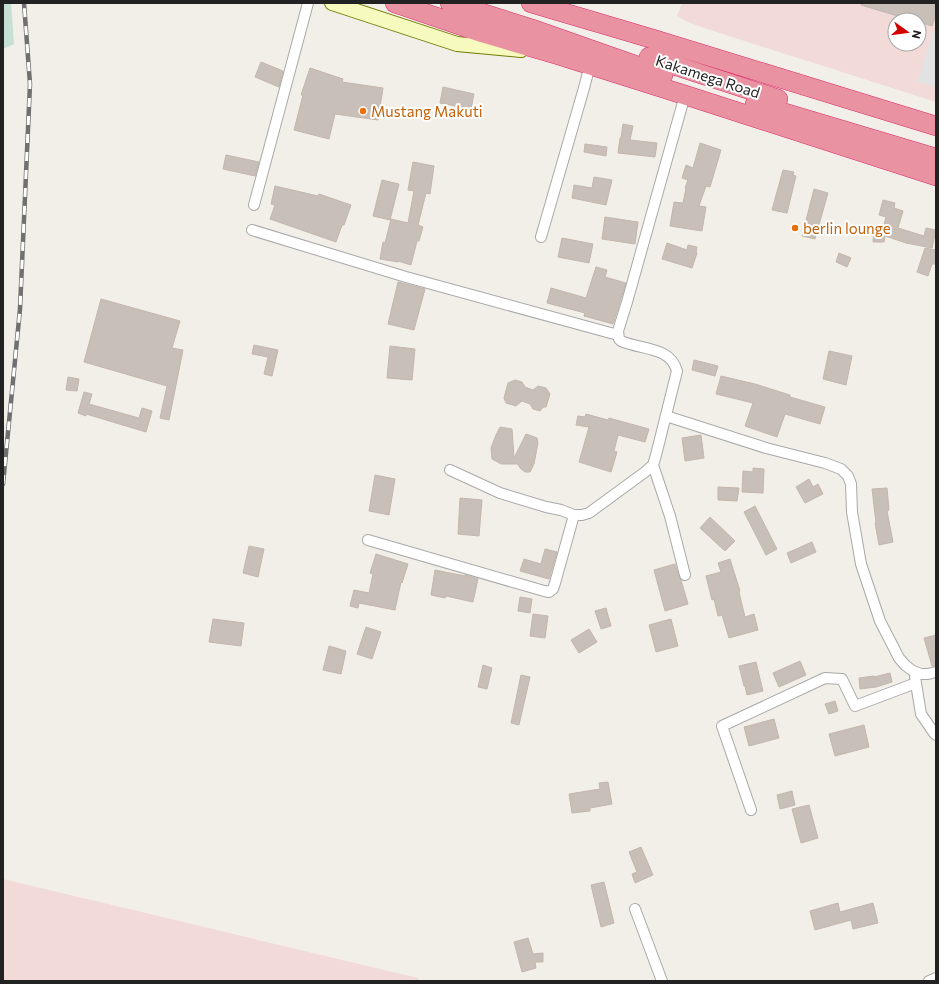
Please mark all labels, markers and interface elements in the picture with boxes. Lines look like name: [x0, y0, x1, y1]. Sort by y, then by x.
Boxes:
north arrow: [887, 12, 927, 52]
text: N: [910, 29, 924, 40]
street label: Kakamega Road: [654, 51, 762, 101]
place label: Mustang Makuti: [371, 102, 483, 120]
marker: Mustang Makuti: [358, 106, 368, 116]
place label: berlin lounge: [803, 219, 891, 237]
marker: berlin lounge: [790, 223, 800, 233]

